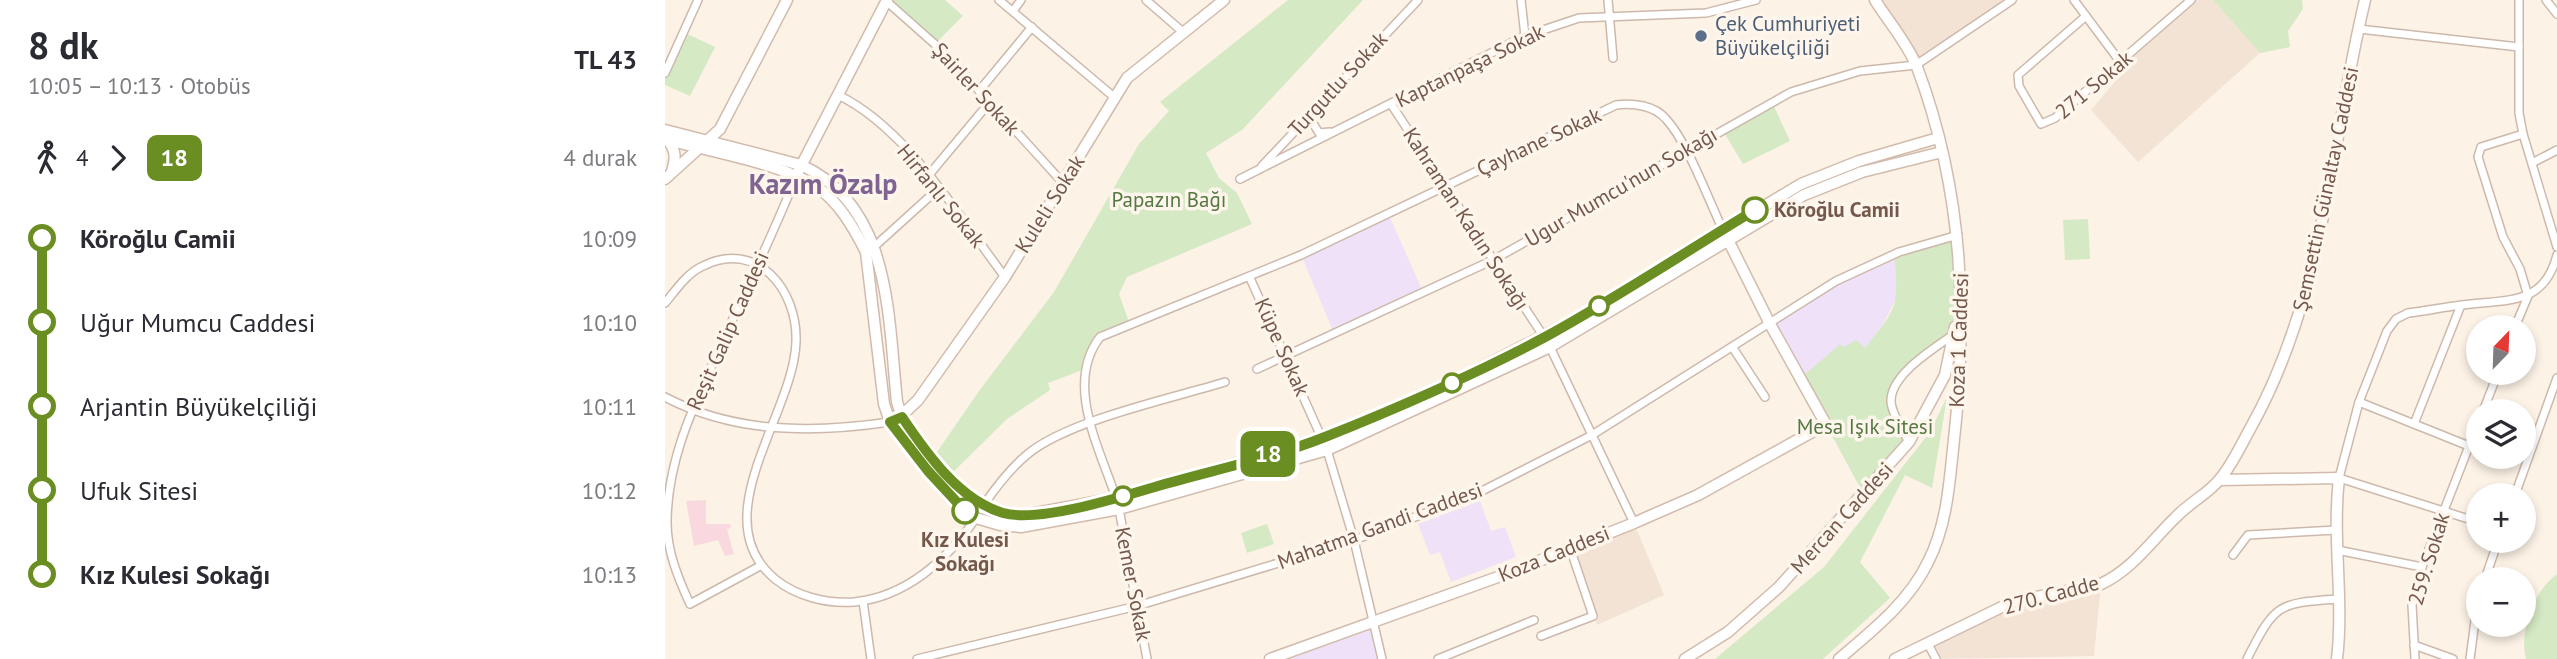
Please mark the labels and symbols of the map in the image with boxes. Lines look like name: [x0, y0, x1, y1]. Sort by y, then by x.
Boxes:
place label: Çek Cumhuriyeti Büyükelçiliği: [1715, 10, 1861, 61]
street label: Kaptanpaşa Sokak: [1391, 18, 1549, 113]
street label: Turgutlu Sokak: [1282, 26, 1393, 142]
marker: Çek Cumhuriyeti Büyükelçiliği: [1693, 28, 1709, 44]
street label: Şairler Sokak: [927, 37, 1026, 141]
street label: 271 Sokak: [2049, 44, 2138, 125]
street label: Şemsettin Günaltay Caddesi: [2286, 64, 2365, 314]
street label: Çayhane Sokak: [1472, 101, 1605, 182]
street label: Ugur Mumcu'nun Sokağı: [1520, 120, 1722, 253]
street label: Kahraman Kadın Sokağı: [1397, 122, 1536, 315]
street label: Hirfanlı Sokak: [891, 138, 991, 253]
street label: Kuleli Sokak: [1009, 150, 1090, 258]
district label: Kazım Özalp: [749, 165, 897, 202]
park label: Papazın Bağı: [1112, 186, 1226, 213]
place label: Köroğlu Camii: [1774, 196, 1900, 223]
marker: Köroğlu Camii: [1742, 197, 1768, 223]
street label: Reşit Galip Caddesi: [680, 247, 775, 414]
street label: Koza 1 Caddesi: [1943, 272, 1974, 408]
street label: Küpe Sokak: [1249, 293, 1316, 400]
unlabelled marker: [1589, 296, 1609, 316]
north arrow: [2466, 315, 2536, 385]
unlabelled marker: [1442, 373, 1462, 393]
park label: Mesa Işık Sitesi: [1797, 413, 1933, 440]
line badge: 18: [1237, 431, 1299, 477]
street label: Mercan Caddesi: [1784, 456, 1899, 579]
street label: Mahatma Gandi Caddesi: [1274, 476, 1486, 575]
unlabelled marker: [1113, 486, 1133, 506]
marker: Kız Kulesi Sokağı: [952, 498, 978, 524]
street label: 259. Sokak: [2402, 509, 2455, 609]
street label: Koza Caddesi: [1494, 519, 1614, 588]
street label: Kemer Sokak: [1109, 524, 1158, 643]
place label: Kız Kulesi Sokağı: [921, 526, 1009, 577]
street label: 270. Cadde: [2000, 569, 2102, 620]

